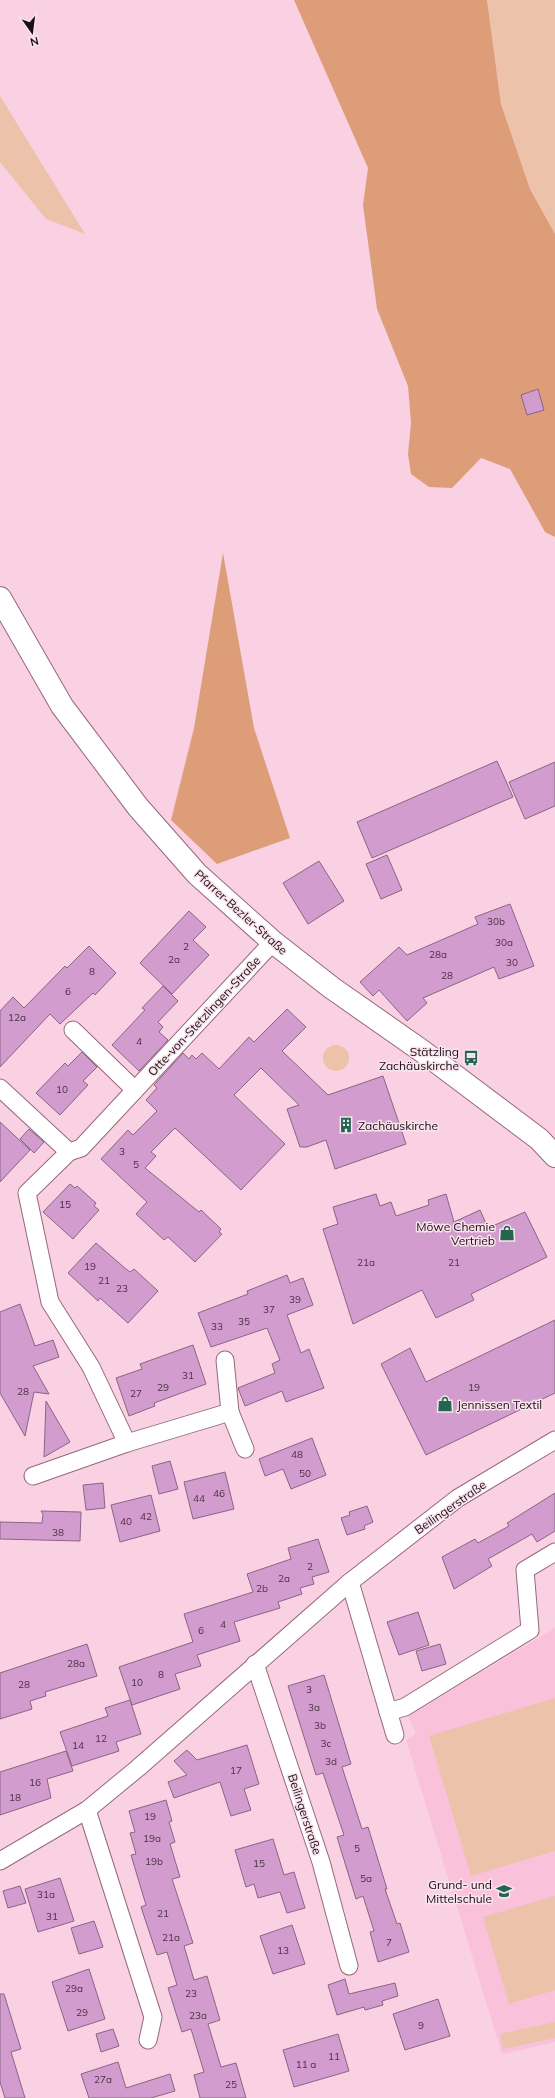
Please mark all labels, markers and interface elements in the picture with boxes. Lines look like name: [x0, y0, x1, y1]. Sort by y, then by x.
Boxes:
north arrow: [12, 12, 52, 52]
text: N: [29, 34, 40, 50]
street label: Pfarrer-Bezler-Straße: [191, 866, 291, 958]
house number: 30b: [487, 915, 505, 928]
house number: 30a: [495, 936, 513, 949]
house number: 2: [183, 940, 189, 953]
house number: 28a: [429, 948, 447, 961]
street label: Otte-von-Stetzlingen-Straße: [145, 953, 263, 1079]
house number: 2a: [168, 953, 180, 966]
house number: 30: [506, 956, 518, 969]
house number: 8: [89, 965, 95, 978]
house number: 28: [441, 969, 453, 982]
house number: 6: [65, 985, 71, 998]
house number: 12a: [8, 1011, 26, 1024]
house number: 4: [136, 1035, 142, 1048]
place label: Stätzling Zachäuskirche: [379, 1044, 459, 1073]
bus stop icon: Stätzling Zachäuskirche: [462, 1049, 480, 1067]
house number: 10: [56, 1083, 68, 1096]
building icon: Zachäuskirche: [337, 1116, 355, 1134]
place label: Zachäuskirche: [358, 1118, 438, 1133]
house number: 3: [119, 1145, 125, 1158]
house number: 5: [133, 1158, 139, 1171]
house number: 15: [59, 1198, 71, 1211]
place label: Möwe Chemie Vertrieb: [416, 1219, 495, 1248]
shop icon: Möwe Chemie Vertrieb: [498, 1224, 516, 1242]
house number: 21a: [357, 1256, 375, 1269]
house number: 21: [448, 1256, 460, 1269]
house number: 19: [84, 1260, 96, 1273]
house number: 21: [98, 1274, 110, 1287]
house number: 23: [116, 1282, 128, 1295]
house number: 39: [289, 1293, 301, 1306]
house number: 37: [263, 1303, 275, 1316]
house number: 35: [238, 1315, 250, 1328]
house number: 33: [211, 1320, 223, 1333]
house number: 31: [182, 1369, 194, 1382]
house number: 29: [157, 1381, 169, 1394]
house number: 19: [468, 1381, 480, 1394]
house number: 28: [17, 1385, 29, 1398]
house number: 27: [130, 1387, 142, 1400]
shop icon: Jennissen Textil: [436, 1395, 454, 1413]
place label: Jennissen Textil: [457, 1397, 542, 1412]
house number: 48: [291, 1448, 303, 1461]
house number: 50: [299, 1467, 311, 1480]
street label: Beilingerstraße: [411, 1477, 489, 1537]
house number: 46: [213, 1487, 225, 1500]
house number: 44: [193, 1492, 205, 1505]
house number: 42: [140, 1510, 152, 1523]
house number: 40: [120, 1515, 132, 1528]
house number: 38: [52, 1526, 64, 1539]
house number: 2: [307, 1560, 313, 1573]
house number: 2a: [278, 1572, 290, 1585]
house number: 2b: [256, 1582, 268, 1595]
house number: 4: [220, 1618, 226, 1631]
house number: 6: [198, 1624, 204, 1637]
house number: 28a: [67, 1657, 85, 1670]
house number: 8: [158, 1668, 164, 1681]
house number: 10: [131, 1676, 143, 1689]
house number: 28: [18, 1678, 30, 1691]
house number: 3: [306, 1683, 312, 1696]
house number: 3a: [308, 1701, 320, 1714]
house number: 3b: [314, 1719, 326, 1732]
house number: 12: [95, 1732, 107, 1745]
house number: 3c: [321, 1737, 332, 1750]
house number: 14: [72, 1739, 84, 1752]
house number: 3d: [325, 1755, 337, 1768]
house number: 17: [230, 1764, 242, 1777]
street label: Beilingerstraße: [285, 1772, 325, 1856]
house number: 16: [29, 1776, 41, 1789]
house number: 18: [9, 1791, 21, 1804]
house number: 19: [144, 1810, 156, 1823]
house number: 19a: [143, 1832, 161, 1845]
house number: 5: [354, 1842, 360, 1855]
house number: 19b: [145, 1855, 163, 1868]
house number: 15: [253, 1857, 265, 1870]
house number: 5a: [360, 1872, 372, 1885]
place label: Grund- und Mittelschule: [426, 1877, 492, 1906]
school or university icon: Grund- und Mittelschule: [495, 1882, 513, 1900]
house number: 31a: [37, 1888, 55, 1901]
house number: 21: [157, 1907, 169, 1920]
house number: 31: [46, 1910, 58, 1923]
house number: 21a: [162, 1931, 180, 1944]
house number: 7: [386, 1936, 392, 1949]
house number: 13: [277, 1944, 289, 1957]
house number: 29a: [65, 1982, 83, 1995]
house number: 23: [185, 1987, 197, 2000]
house number: 29: [76, 2006, 88, 2019]
house number: 23a: [189, 2009, 207, 2022]
house number: 9: [418, 2019, 424, 2032]
house number: 11: [328, 2050, 340, 2063]
house number: 11 a: [296, 2058, 316, 2071]
house number: 27a: [94, 2073, 112, 2086]
house number: 25: [225, 2078, 237, 2091]

